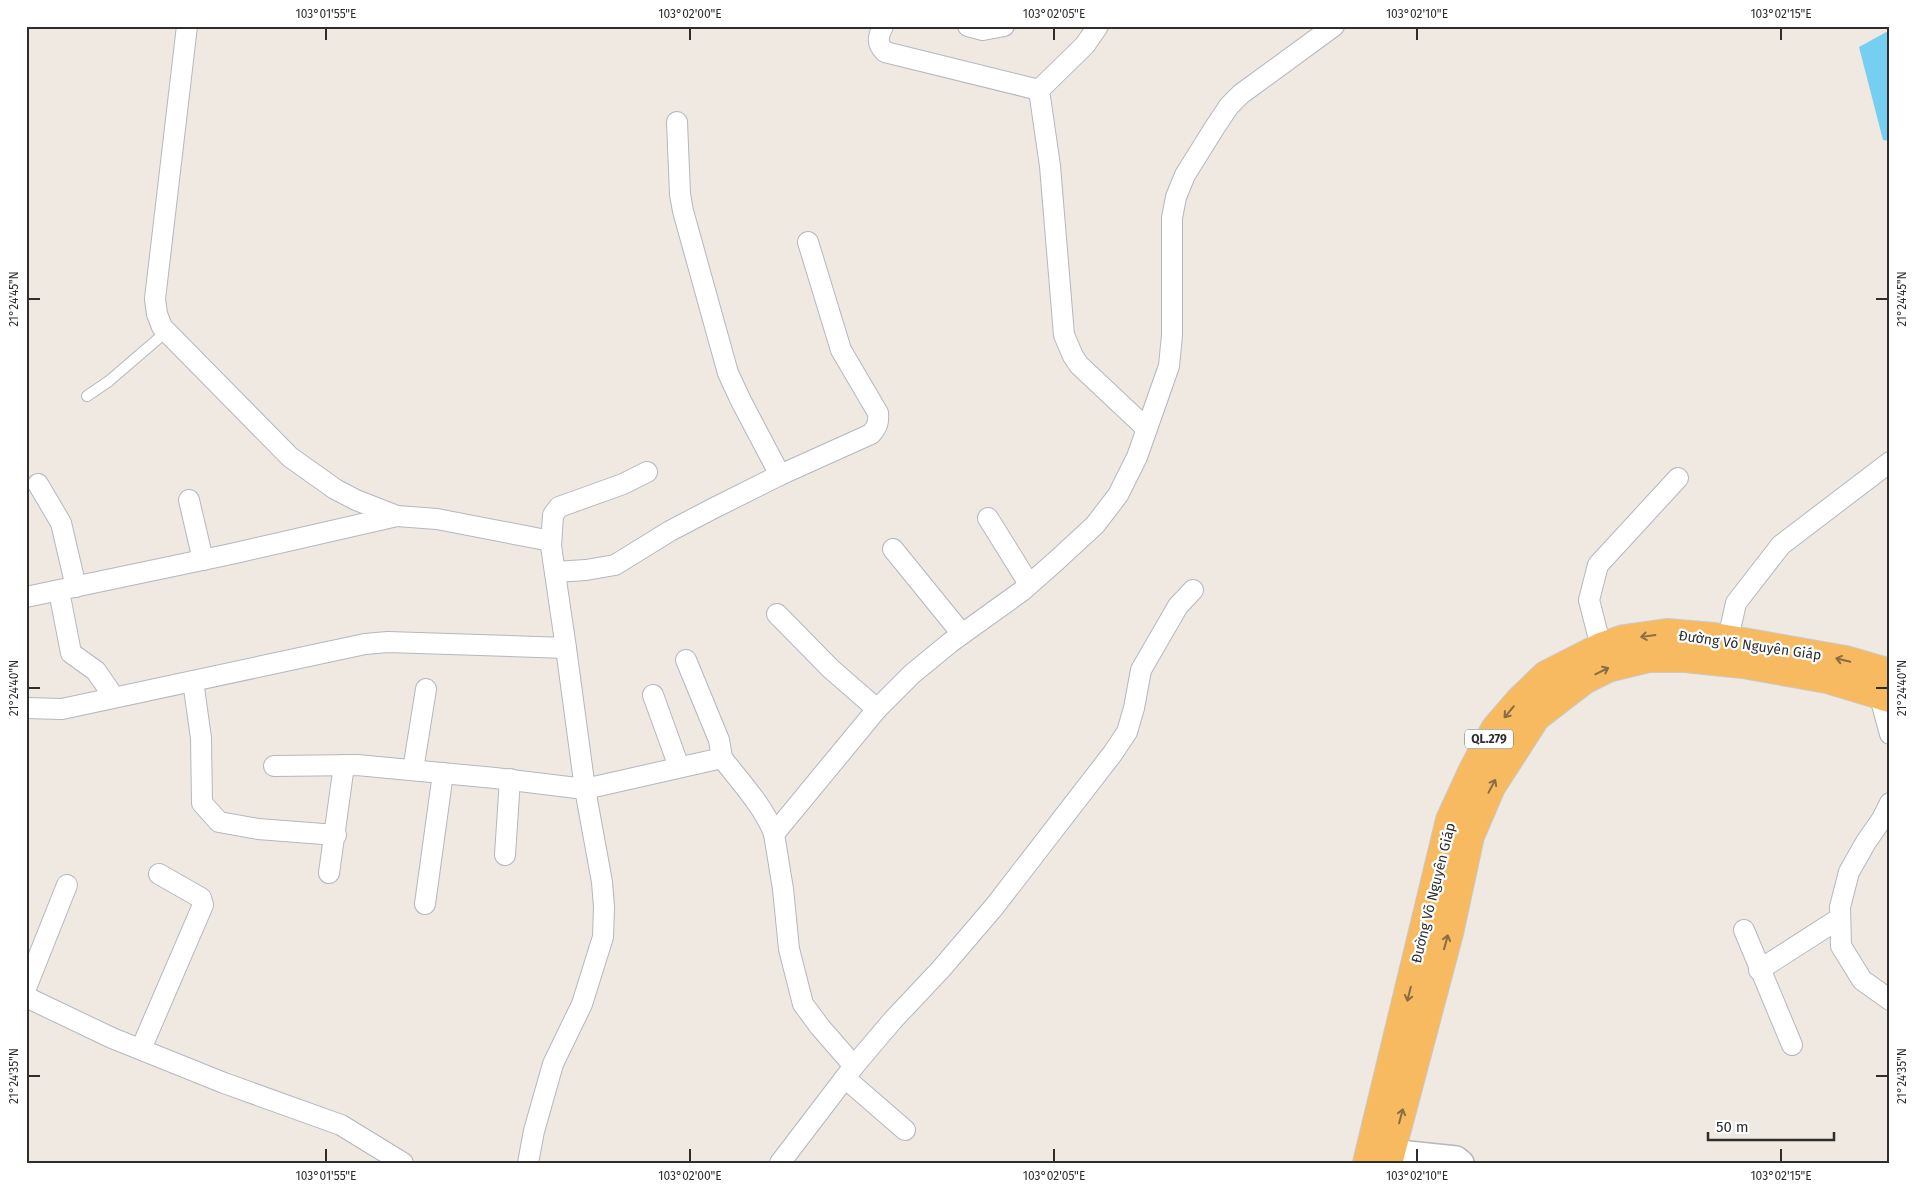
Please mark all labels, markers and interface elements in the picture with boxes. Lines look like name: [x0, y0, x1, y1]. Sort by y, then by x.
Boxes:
text: 103°01'55"E: [295, 7, 357, 21]
text: 103°02'00"E: [658, 7, 722, 21]
text: 103°02'05"E: [1023, 7, 1085, 21]
text: 103°02'10"E: [1386, 7, 1448, 21]
text: 103°02'15"E: [1750, 7, 1812, 21]
text: 21°24'45"N: [7, 271, 21, 327]
text: 21°24'45"N: [1895, 271, 1909, 327]
street label: Đường Võ Nguyên Giáp: [1677, 627, 1822, 664]
one-way arrow: [1640, 631, 1656, 641]
one-way arrow: [1835, 655, 1851, 664]
text: 21°24'40"N: [7, 660, 21, 716]
text: 21°24'40"N: [1895, 660, 1909, 716]
one-way arrow: [1594, 666, 1609, 675]
one-way arrow: [1504, 706, 1515, 719]
road number: QL.279: [1465, 730, 1513, 749]
one-way arrow: [1487, 779, 1497, 794]
street label: Đường Võ Nguyên Giáp: [1408, 821, 1459, 965]
one-way arrow: [1442, 934, 1452, 950]
one-way arrow: [1404, 986, 1413, 1002]
text: 21°24'35"N: [7, 1048, 21, 1104]
text: 21°24'35"N: [1895, 1048, 1909, 1104]
one-way arrow: [1396, 1108, 1406, 1124]
scale bar: [1708, 1109, 1835, 1141]
text: 50 m: [1716, 1118, 1749, 1136]
text: 103°01'55"E: [295, 1169, 357, 1183]
text: 103°02'00"E: [658, 1169, 722, 1183]
text: 103°02'05"E: [1023, 1169, 1085, 1183]
text: 103°02'10"E: [1386, 1169, 1448, 1183]
text: 103°02'15"E: [1750, 1169, 1812, 1183]

